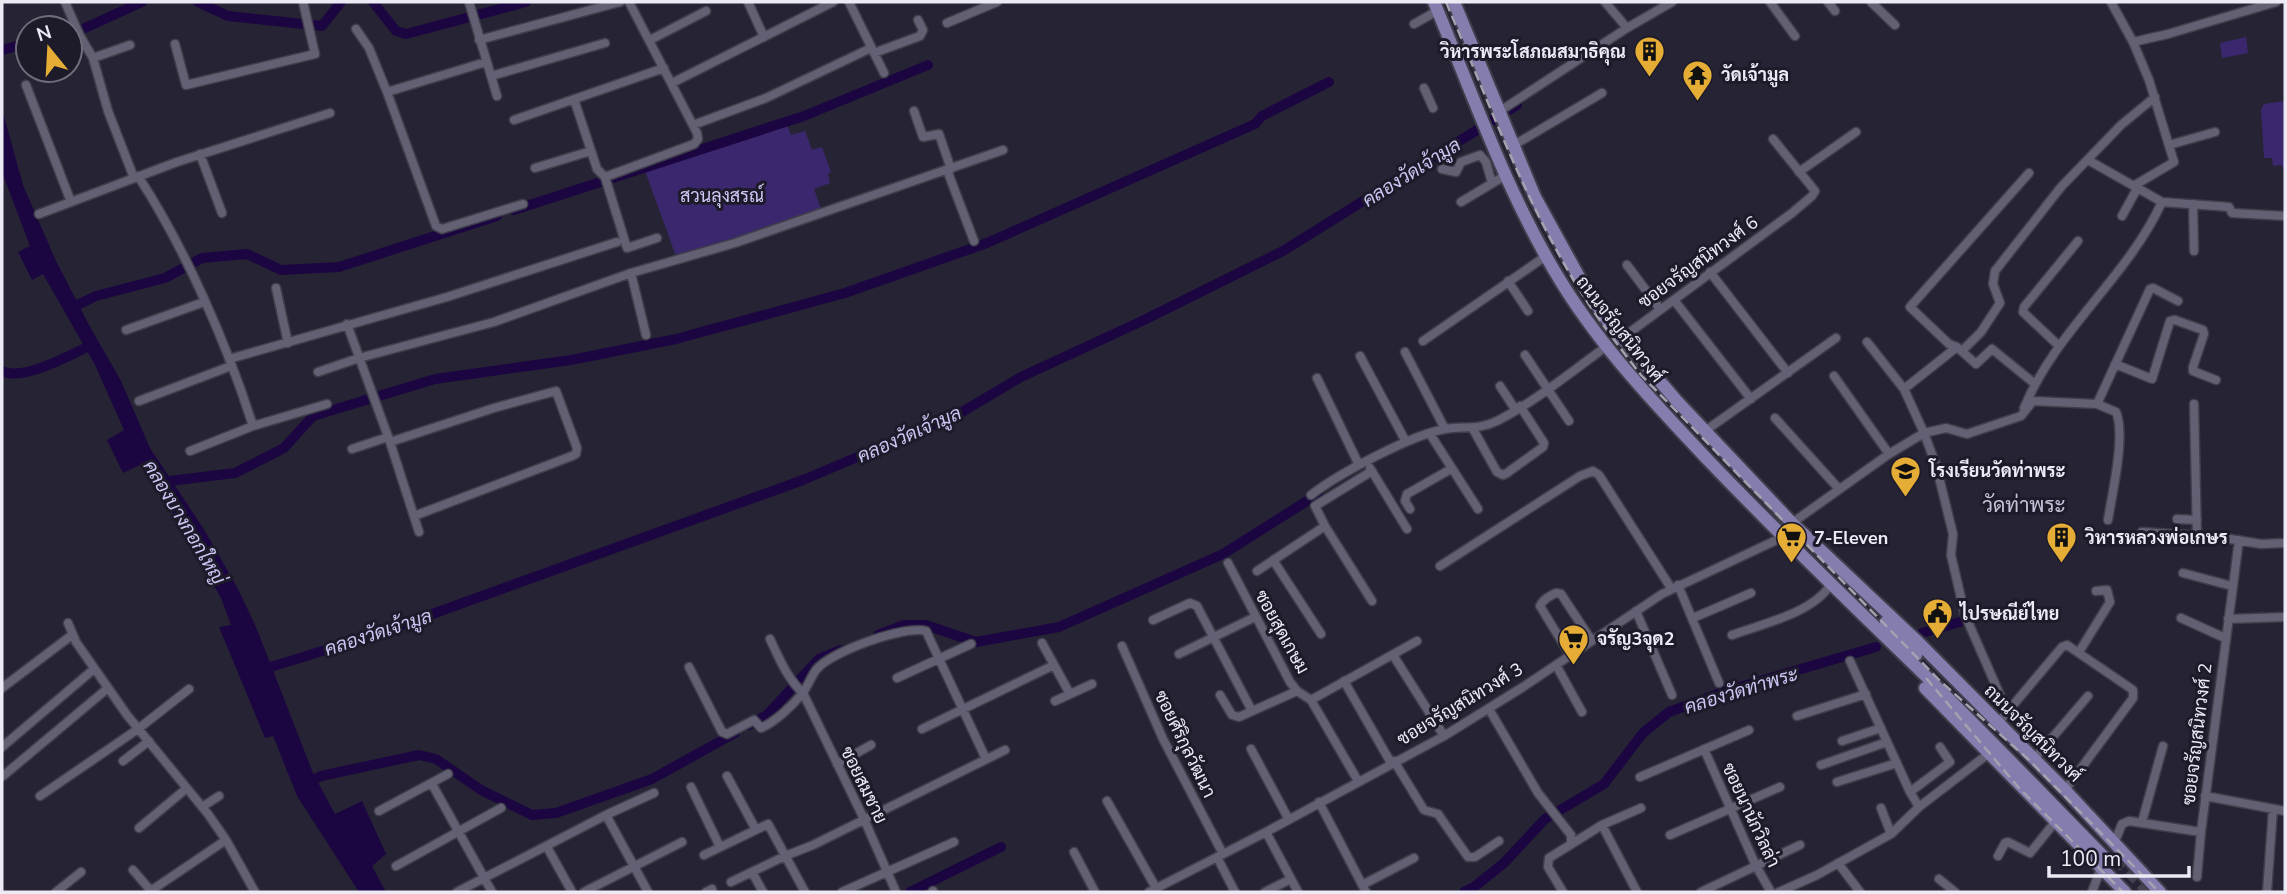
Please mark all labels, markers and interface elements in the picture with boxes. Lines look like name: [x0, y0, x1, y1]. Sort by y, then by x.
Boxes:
north arrow: [14, 14, 84, 84]
text: N: [33, 19, 55, 48]
building icon: วิหารพระโสภณสมาธิคุณ: [1632, 35, 1666, 79]
place label: วิหารพระโสภณสมาธิคุณ: [1440, 39, 1626, 66]
temple icon: วัดเจ้ามูล: [1681, 58, 1715, 102]
place label: วัดเจ้ามูล: [1721, 63, 1789, 88]
water label: คลองวัดเจ้ามูล: [1357, 132, 1466, 213]
park label: สวนลุงสรณ์: [680, 183, 764, 208]
street label: ซอยจรัญสนิทวงศ์ 6: [1633, 209, 1763, 314]
street label: ถนนจรัญสนิทวงศ์: [1571, 270, 1670, 387]
water label: คลองวัดเจ้ามูล: [853, 400, 966, 469]
school or university icon: โรงเรียนวัดท่าพระ: [1889, 454, 1923, 498]
water label: คลองบางกอกใหญ่: [137, 456, 232, 590]
place label: โรงเรียนวัดท่าพระ: [1928, 458, 2065, 483]
district label: วัดท่าพระ: [1982, 491, 2066, 519]
supermarket icon: 7-Eleven: [1774, 521, 1808, 565]
building icon: วิหารหลวงพ่อเกษร: [2045, 521, 2079, 565]
place label: 7-Eleven: [1814, 526, 1888, 550]
place label: วิหารหลวงพ่อเกษร: [2084, 526, 2228, 550]
street label: ซอยสุดเกษม: [1249, 586, 1315, 678]
public building icon: ไปรษณีย์ไทย: [1920, 597, 1954, 641]
place label: ไปรษณีย์ไทย: [1958, 601, 2059, 626]
water label: คลองวัดเจ้ามูล: [321, 603, 435, 663]
supermarket icon: จรัญ3จุด2: [1557, 622, 1591, 666]
place label: จรัญ3จุด2: [1597, 627, 1674, 653]
street label: ซอยจรัญสนิทวงศ์ 3: [1392, 656, 1527, 751]
water label: คลองวัดท่าพระ: [1681, 661, 1802, 721]
street label: ซอยจรัญสนิทวงศ์ 2: [2175, 661, 2218, 806]
street label: ถนนจรัญสนิทวงศ์: [1979, 678, 2088, 787]
street label: ซอยศิริกุลวัฒนา: [1149, 686, 1221, 802]
street label: ซอยสมชาย: [835, 742, 893, 828]
street label: ซอยนานักวิลล่า: [1716, 759, 1786, 871]
scale bar: [2049, 834, 2189, 878]
text: 100 m: [2060, 845, 2121, 873]

